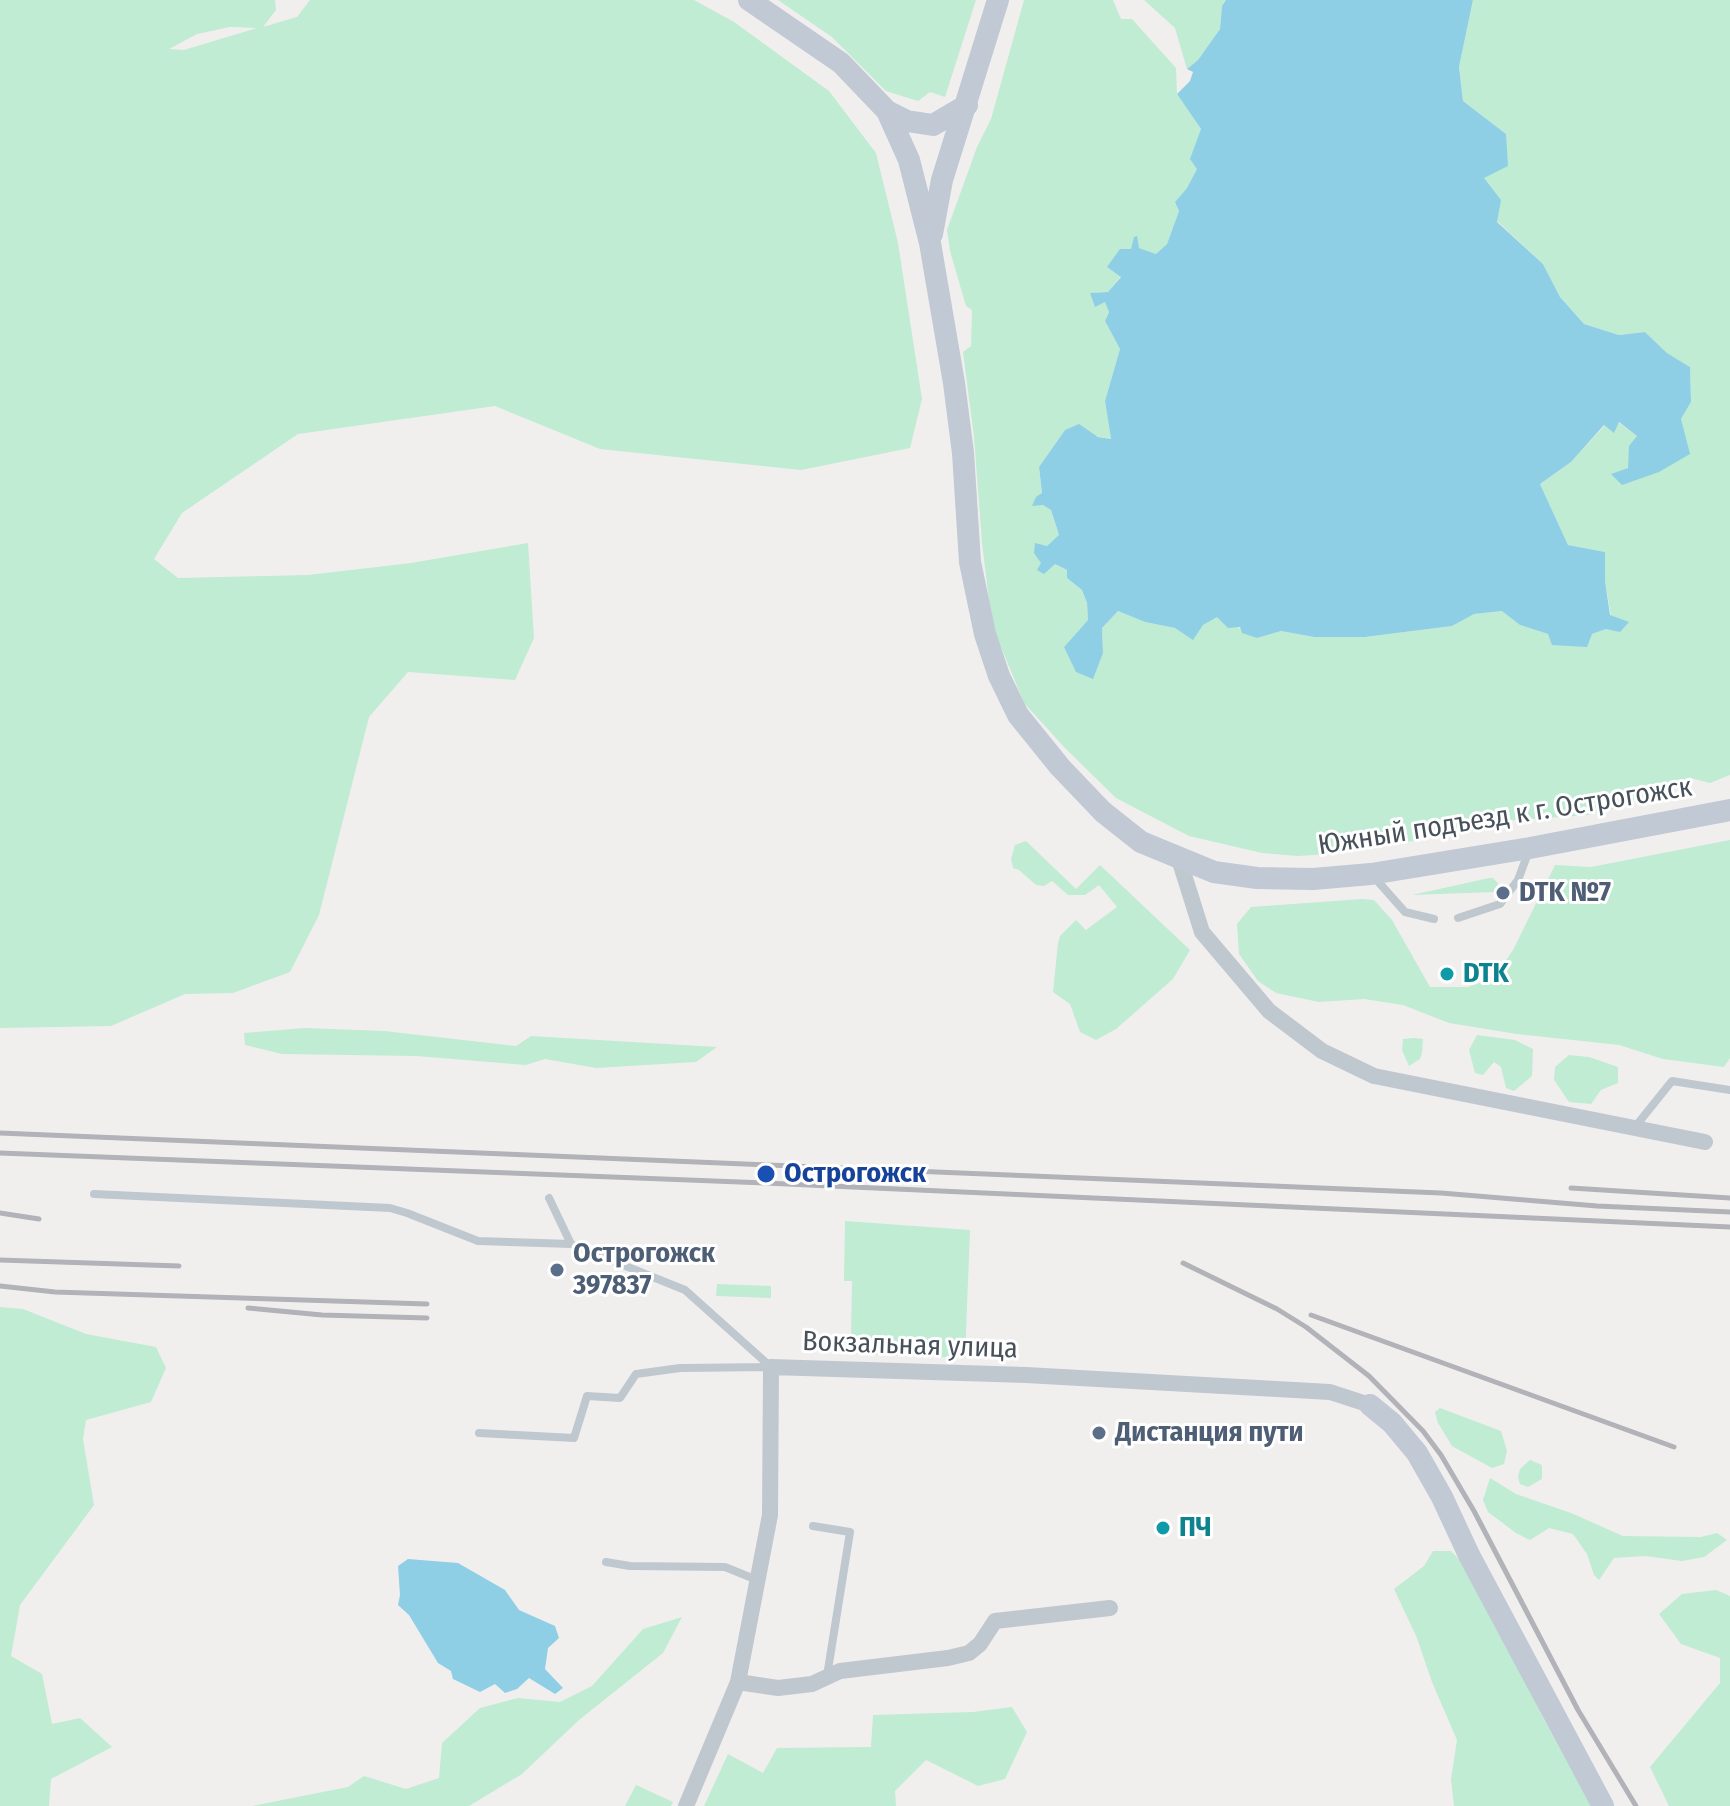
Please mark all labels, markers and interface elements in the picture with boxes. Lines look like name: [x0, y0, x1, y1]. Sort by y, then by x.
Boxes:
street label: Южный подъезд к г. Острогожск: [1316, 771, 1694, 863]
place label: DTK №7: [1519, 876, 1611, 910]
marker: DTK №7: [1494, 884, 1512, 902]
place label: DTK: [1463, 957, 1509, 991]
marker: DTK: [1438, 965, 1456, 983]
place label: Острогожск: [784, 1157, 926, 1191]
marker: Острогожск: [755, 1163, 777, 1185]
place label: Острогожск 397837: [573, 1237, 715, 1303]
marker: Острогожск 397837: [548, 1261, 566, 1279]
street label: Вокзальная улица: [802, 1325, 1018, 1367]
place label: Дистанция пути: [1115, 1416, 1304, 1450]
marker: Дистанция пути: [1090, 1424, 1108, 1442]
place label: ПЧ: [1179, 1511, 1212, 1545]
marker: ПЧ: [1154, 1519, 1172, 1537]

